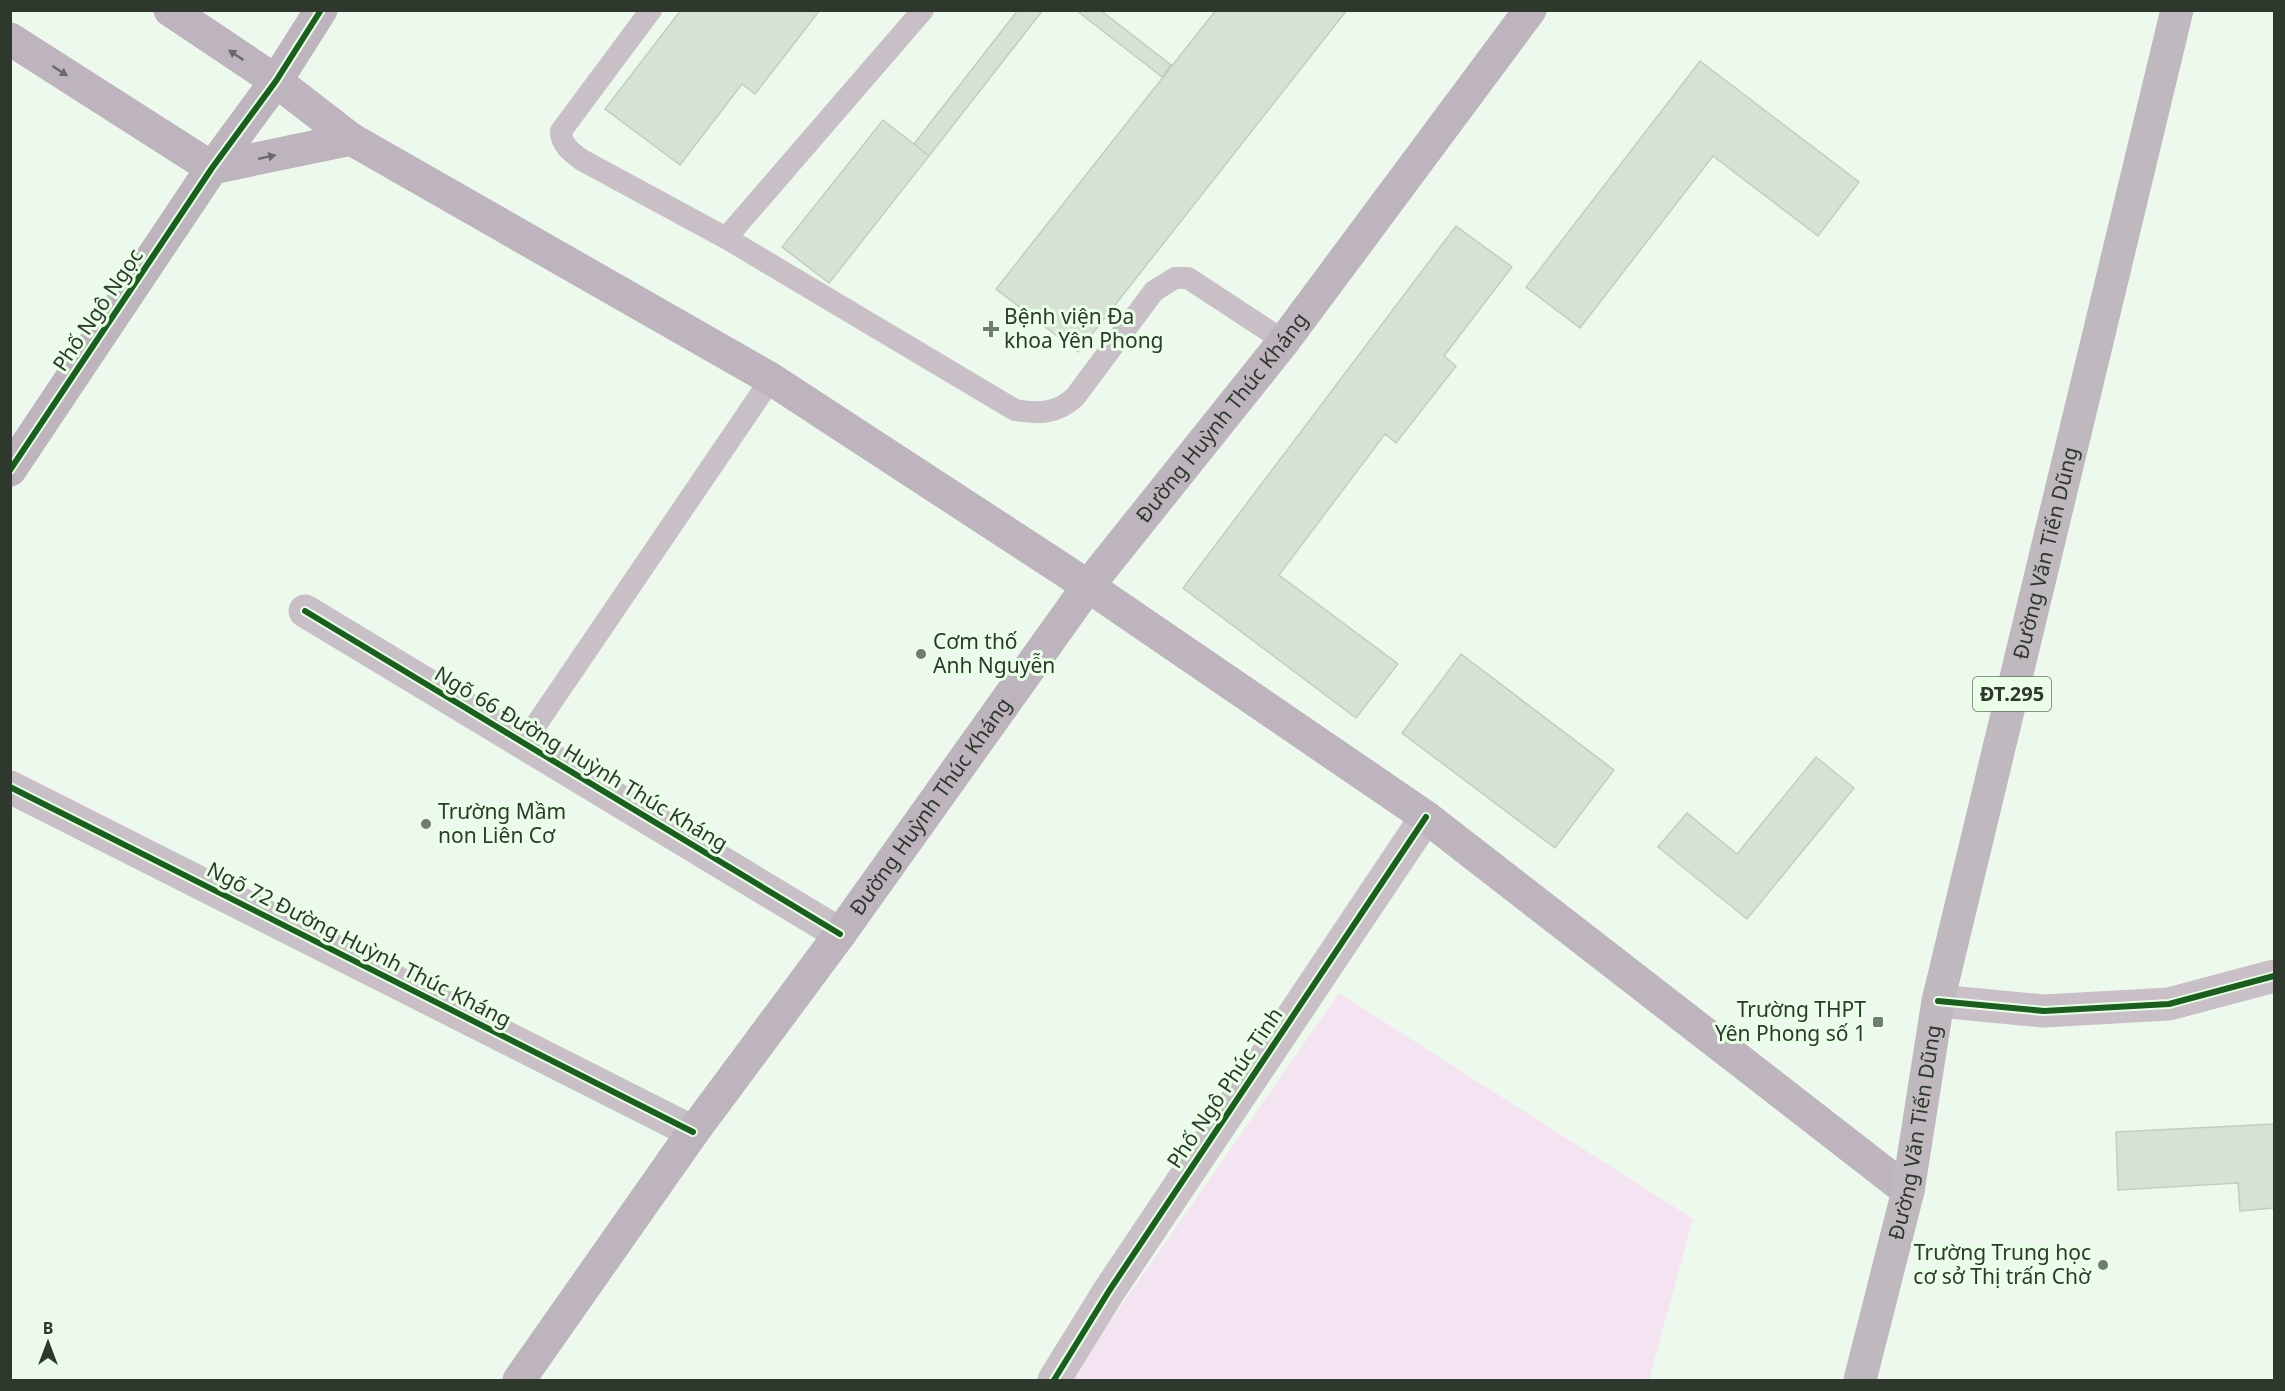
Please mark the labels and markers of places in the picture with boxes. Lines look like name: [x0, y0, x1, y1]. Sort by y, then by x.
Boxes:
place label: Bệnh viện Đa khoa Yên Phong: [1004, 302, 1164, 354]
marker: Bệnh viện Đa khoa Yên Phong: [982, 320, 1000, 338]
place label: Cơm thố Anh Nguyễn: [933, 627, 1055, 679]
marker: Cơm thố Anh Nguyễn: [914, 647, 928, 661]
place label: Trường Mầm non Liên Cơ: [438, 797, 566, 849]
marker: Trường Mầm non Liên Cơ: [419, 817, 433, 831]
place label: Trường THPT Yên Phong số 1: [1715, 995, 1866, 1047]
marker: Trường THPT Yên Phong số 1: [1871, 1015, 1885, 1029]
place label: Trường Trung học cơ sở Thị trấn Chờ: [1913, 1238, 2092, 1290]
marker: Trường Trung học cơ sở Thị trấn Chờ: [2096, 1258, 2110, 1272]

